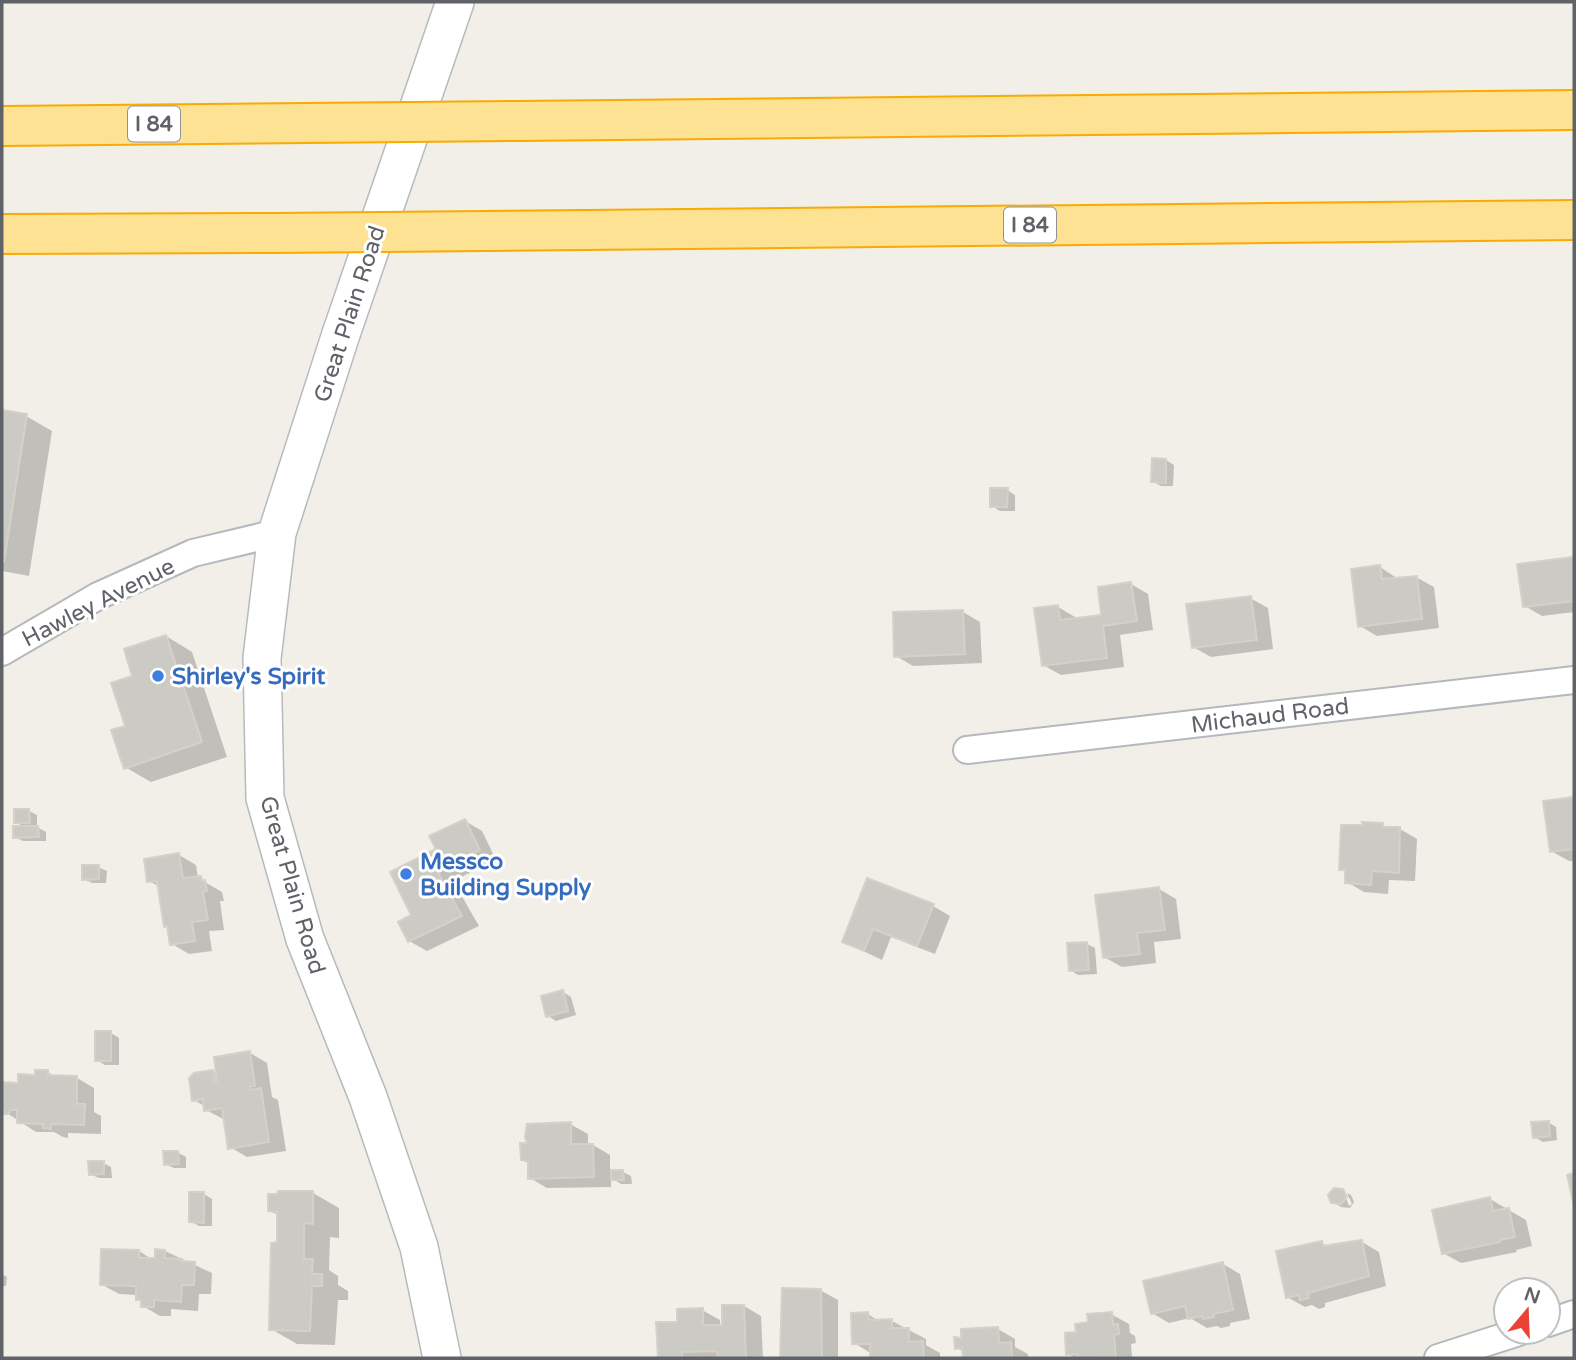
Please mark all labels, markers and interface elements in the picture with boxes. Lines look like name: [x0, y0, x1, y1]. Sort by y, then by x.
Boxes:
road number: I 84: [128, 106, 180, 142]
road number: I 84: [1004, 208, 1056, 243]
street label: Great Plain Road: [308, 223, 392, 406]
street label: Hawley Avenue: [17, 552, 179, 653]
place label: Shirley's Spirit: [172, 663, 325, 691]
marker: Shirley's Spirit: [150, 668, 166, 684]
street label: Michaud Road: [1189, 692, 1351, 740]
street label: Great Plain Road: [253, 793, 331, 977]
place label: Messco Building Supply: [420, 848, 592, 902]
marker: Messco Building Supply: [398, 866, 414, 882]
north arrow: [1492, 1276, 1562, 1346]
text: N: [1521, 1283, 1543, 1309]

